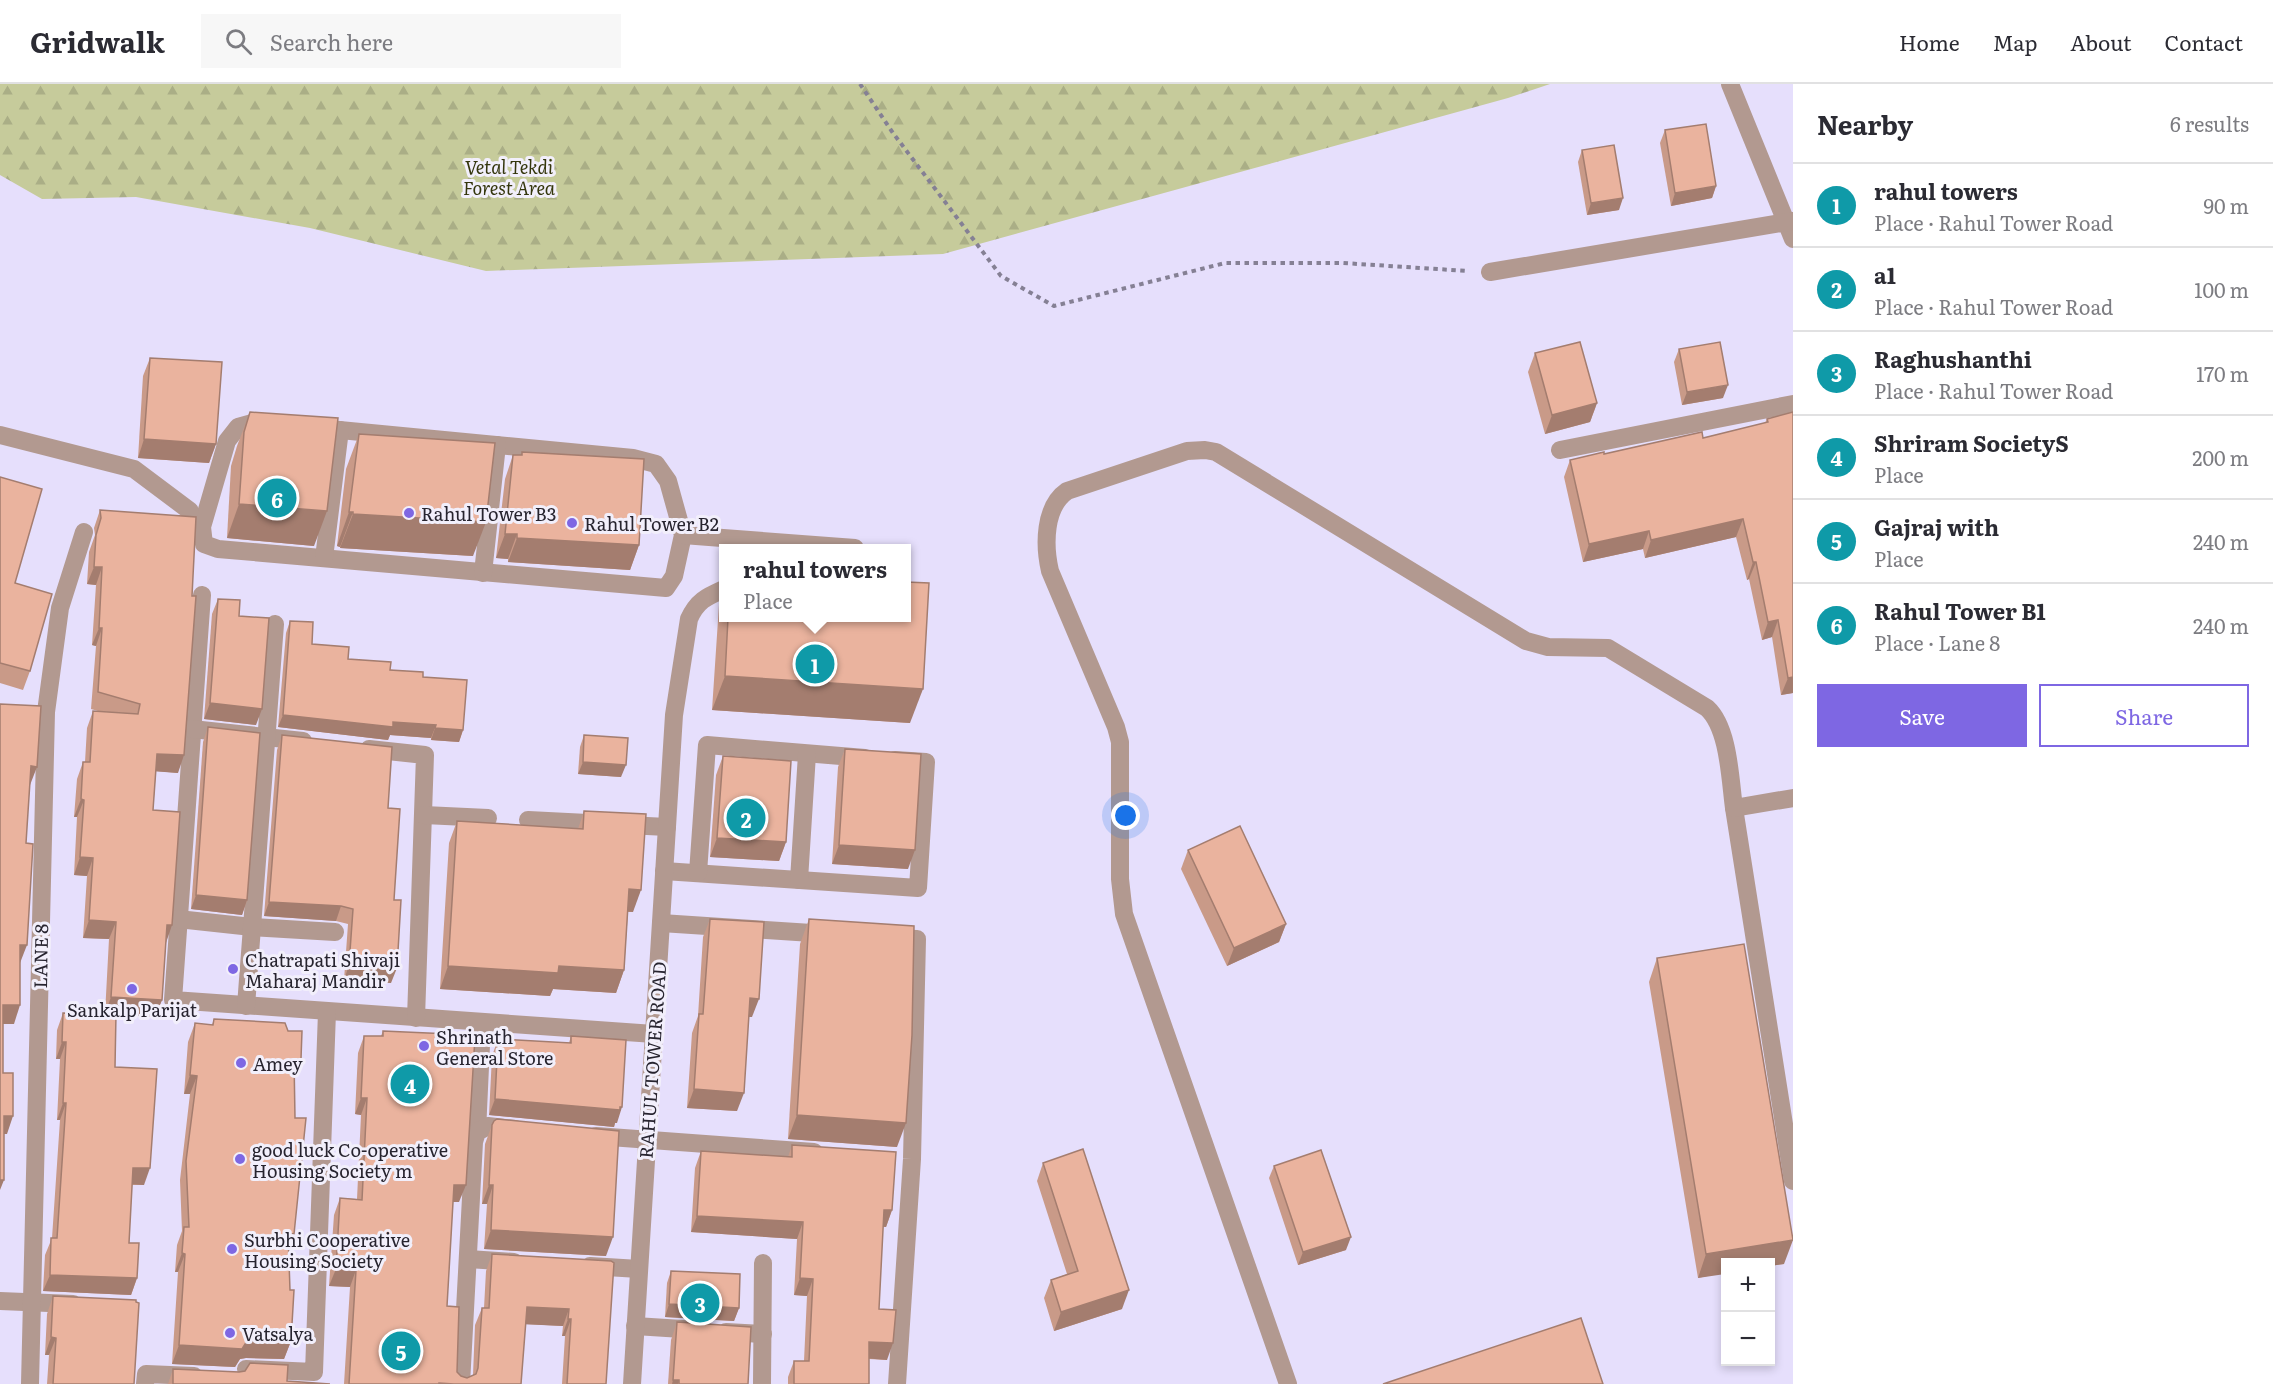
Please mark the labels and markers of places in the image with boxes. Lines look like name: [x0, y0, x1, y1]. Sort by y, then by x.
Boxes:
pin: 6: [258, 476, 296, 520]
place label: Rahul Tower B3: [421, 500, 557, 527]
marker: Rahul Tower B3: [402, 506, 416, 520]
place label: Rahul Tower B2: [584, 510, 719, 537]
marker: Rahul Tower B2: [565, 516, 579, 530]
pin: 1: [796, 642, 834, 686]
pin: 2: [726, 796, 766, 840]
place label: Chatrapati Shivaji Maharaj Mandir: [245, 946, 400, 994]
marker: Chatrapati Shivaji Maharaj Mandir: [226, 962, 240, 976]
marker: Sankalp Parijat: [125, 982, 139, 996]
place label: Sankalp Parijat: [67, 996, 198, 1023]
place label: Shrinath General Store: [436, 1023, 553, 1071]
marker: Shrinath General Store: [417, 1039, 431, 1053]
place label: Amey: [253, 1050, 303, 1077]
marker: Amey: [234, 1056, 248, 1070]
pin: 4: [390, 1062, 430, 1106]
place label: good luck Co-operative Housing Society m: [252, 1136, 448, 1184]
marker: good luck Co-operative Housing Society m: [233, 1152, 247, 1166]
place label: Surbhi Cooperative Housing Society: [244, 1226, 410, 1274]
marker: Surbhi Cooperative Housing Society: [225, 1242, 239, 1256]
pin: 3: [680, 1280, 720, 1326]
place label: Vatsalya: [242, 1320, 313, 1347]
marker: Vatsalya: [223, 1326, 237, 1340]
pin: 5: [382, 1328, 420, 1374]

